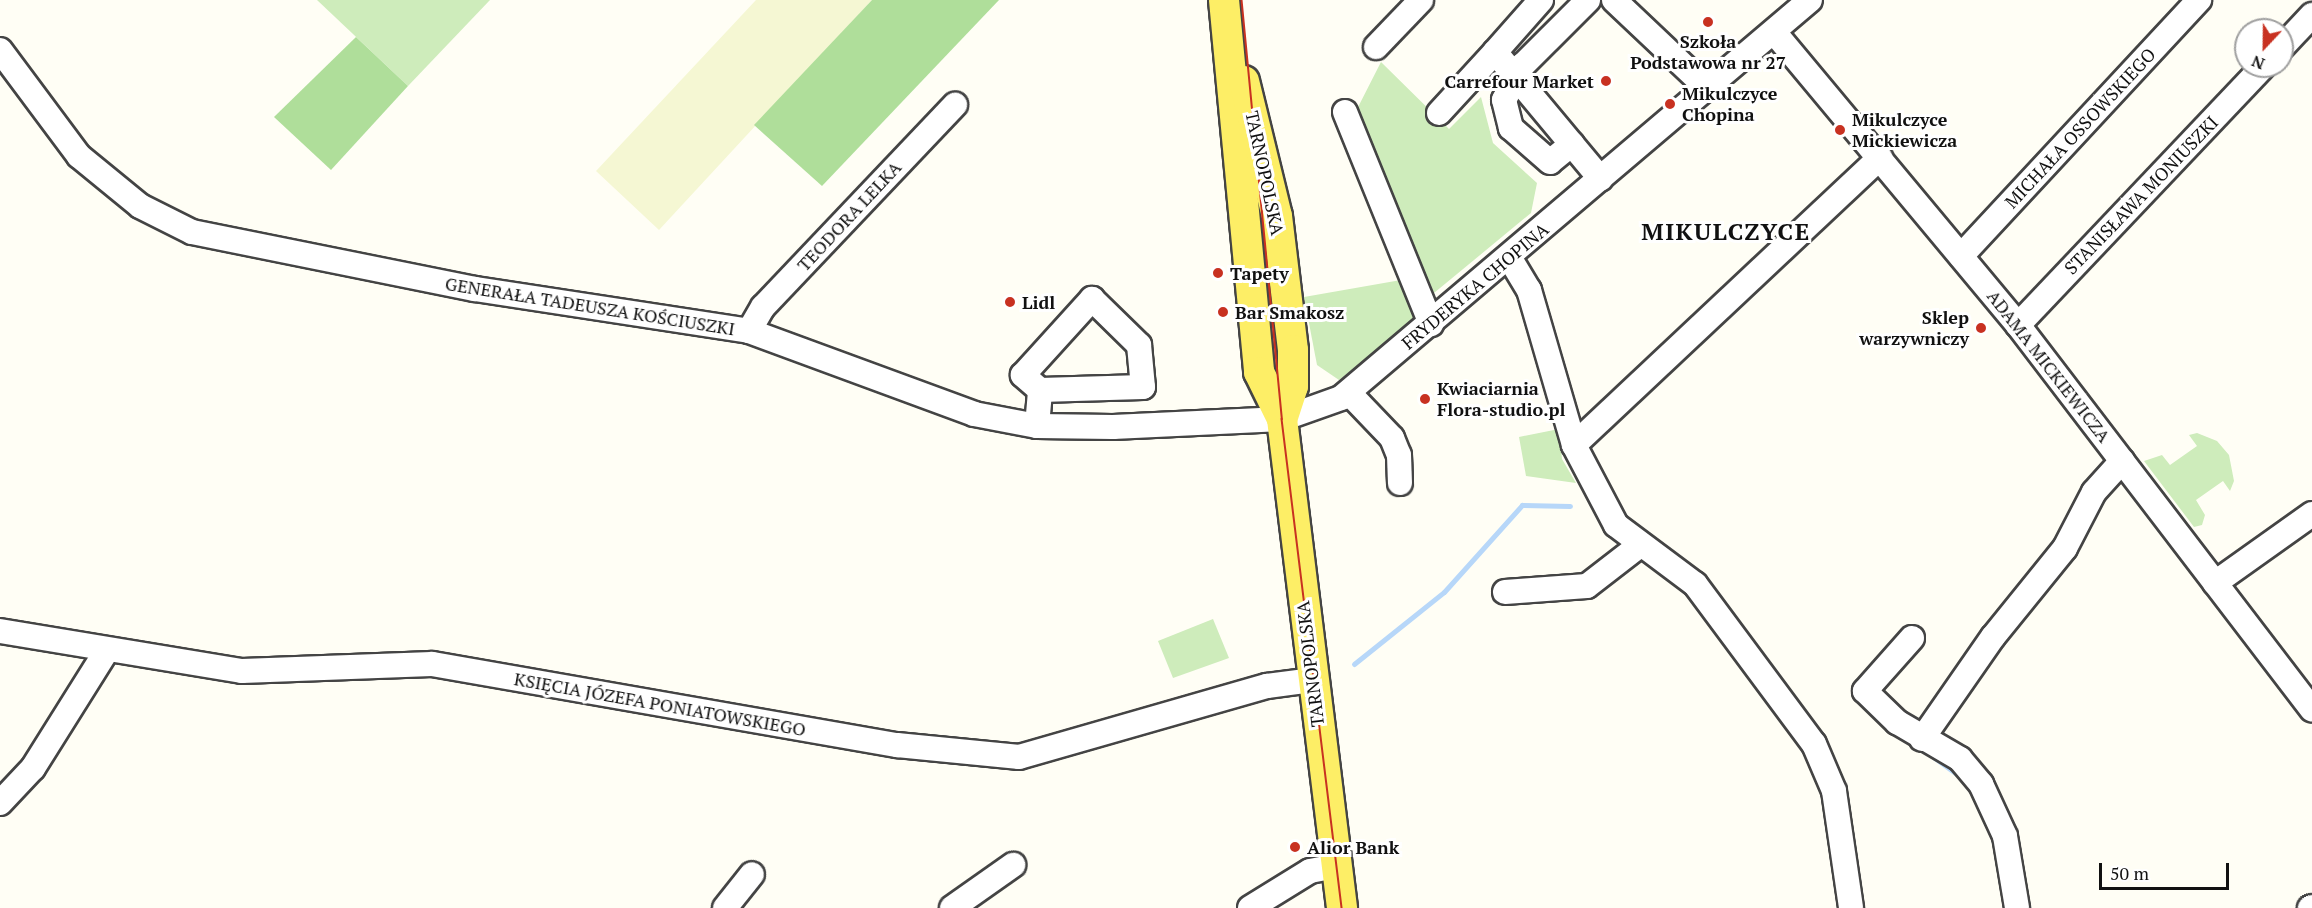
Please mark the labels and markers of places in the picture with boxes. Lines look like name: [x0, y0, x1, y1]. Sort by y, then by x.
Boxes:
marker: Szkoła Podstawowa nr 27: [1701, 15, 1715, 29]
place label: Szkoła Podstawowa nr 27: [1630, 31, 1786, 74]
place label: Carrefour Market: [1445, 70, 1594, 92]
marker: Carrefour Market: [1599, 74, 1613, 88]
place label: Mikulczyce Chopina: [1682, 83, 1777, 125]
marker: Mikulczyce Chopina: [1663, 97, 1677, 111]
place label: Mikulczyce Mickiewicza: [1852, 109, 1957, 152]
marker: Mikulczyce Mickiewicza: [1833, 123, 1847, 137]
place label: Tapety: [1230, 262, 1289, 284]
marker: Tapety: [1211, 266, 1225, 280]
place label: Lidl: [1022, 291, 1055, 313]
marker: Lidl: [1003, 295, 1017, 309]
place label: Bar Smakosz: [1235, 301, 1344, 323]
marker: Bar Smakosz: [1216, 305, 1230, 319]
place label: Sklep warzywniczy: [1859, 307, 1969, 350]
marker: Sklep warzywniczy: [1974, 321, 1988, 335]
place label: Kwiaciarnia Flora-studio.pl: [1437, 378, 1565, 420]
marker: Kwiaciarnia Flora-studio.pl: [1418, 392, 1432, 406]
place label: Alior Bank: [1307, 836, 1399, 858]
marker: Alior Bank: [1288, 840, 1302, 854]

